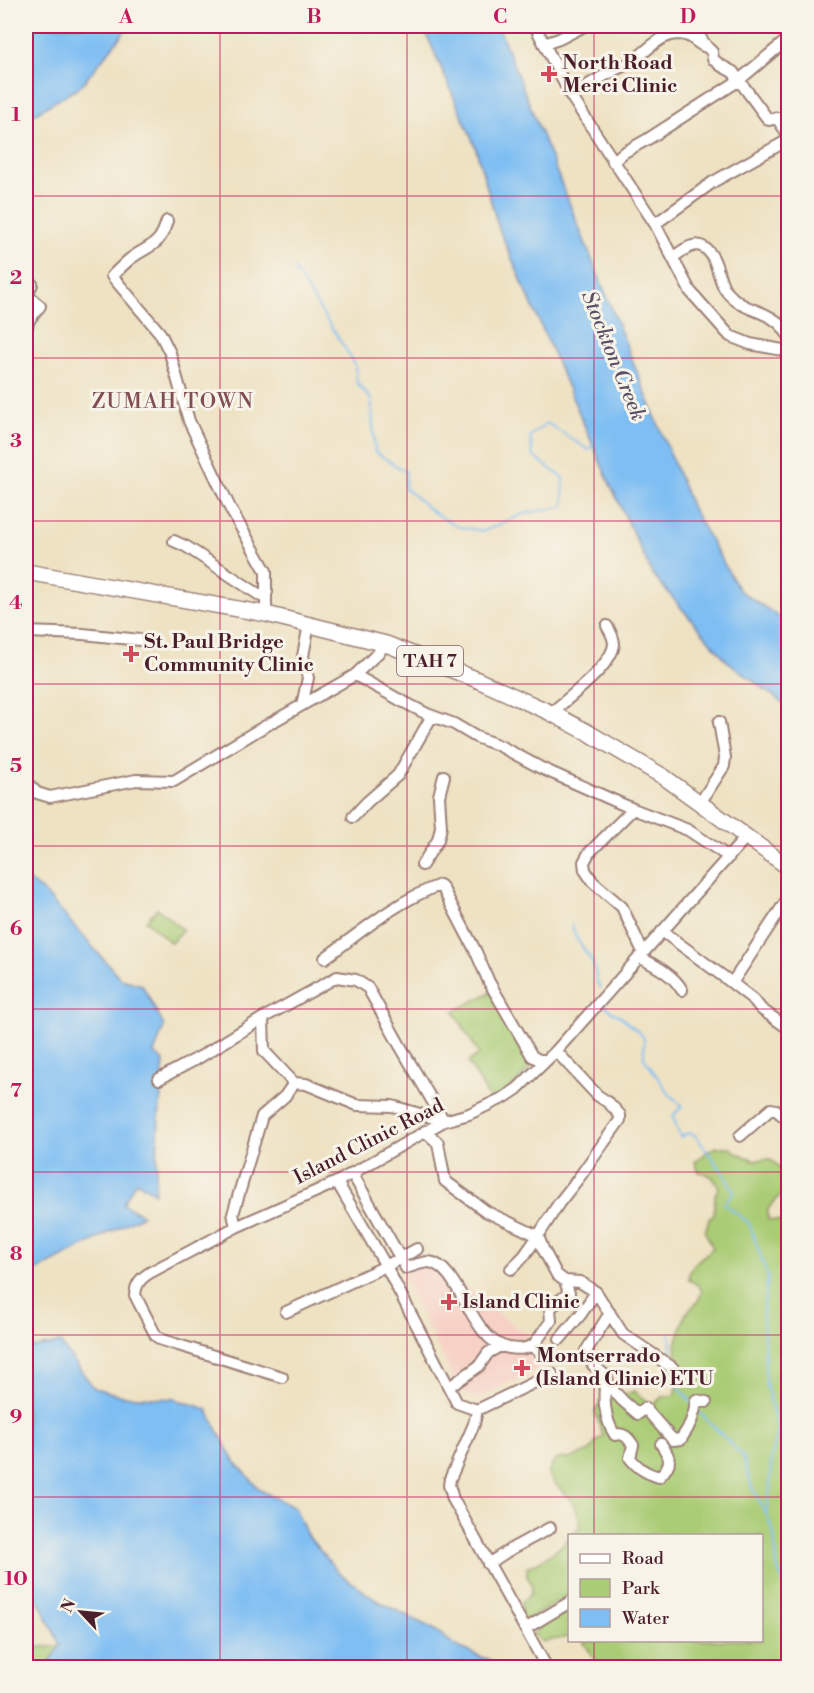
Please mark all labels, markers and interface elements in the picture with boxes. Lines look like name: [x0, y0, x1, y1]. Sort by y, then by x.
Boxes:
text: A: [118, 5, 134, 30]
text: B: [306, 5, 322, 30]
text: C: [493, 5, 507, 30]
text: D: [680, 5, 696, 30]
place label: North Road Merci Clinic: [562, 51, 677, 99]
marker: North Road Merci Clinic: [540, 65, 558, 83]
text: 1: [11, 103, 21, 128]
text: 2: [10, 266, 22, 291]
water label: Stockton Creek: [575, 287, 651, 425]
district label: ZUMAH TOWN: [92, 389, 254, 415]
text: 3: [10, 429, 22, 454]
text: 4: [9, 591, 23, 616]
place label: St. Paul Bridge Community Clinic: [144, 630, 314, 678]
marker: St. Paul Bridge Community Clinic: [122, 645, 140, 663]
road number: TAH 7: [397, 646, 463, 676]
text: 5: [10, 754, 22, 779]
text: 6: [10, 917, 23, 942]
text: 7: [10, 1079, 22, 1104]
street label: Island Clinic Road: [290, 1093, 449, 1191]
text: 8: [10, 1242, 23, 1267]
place label: Island Clinic: [462, 1290, 580, 1315]
marker: Island Clinic: [440, 1293, 458, 1311]
place label: Montserrado (Island Clinic) ETU: [536, 1344, 714, 1392]
marker: Montserrado (Island Clinic) ETU: [513, 1359, 531, 1377]
text: 9: [10, 1405, 22, 1430]
legend: [568, 1534, 763, 1642]
text: Road: [622, 1547, 665, 1570]
text: 10: [4, 1567, 28, 1592]
text: Park: [622, 1577, 661, 1600]
north arrow: [51, 1582, 111, 1642]
text: N: [57, 1595, 80, 1616]
text: Water: [621, 1607, 670, 1630]

